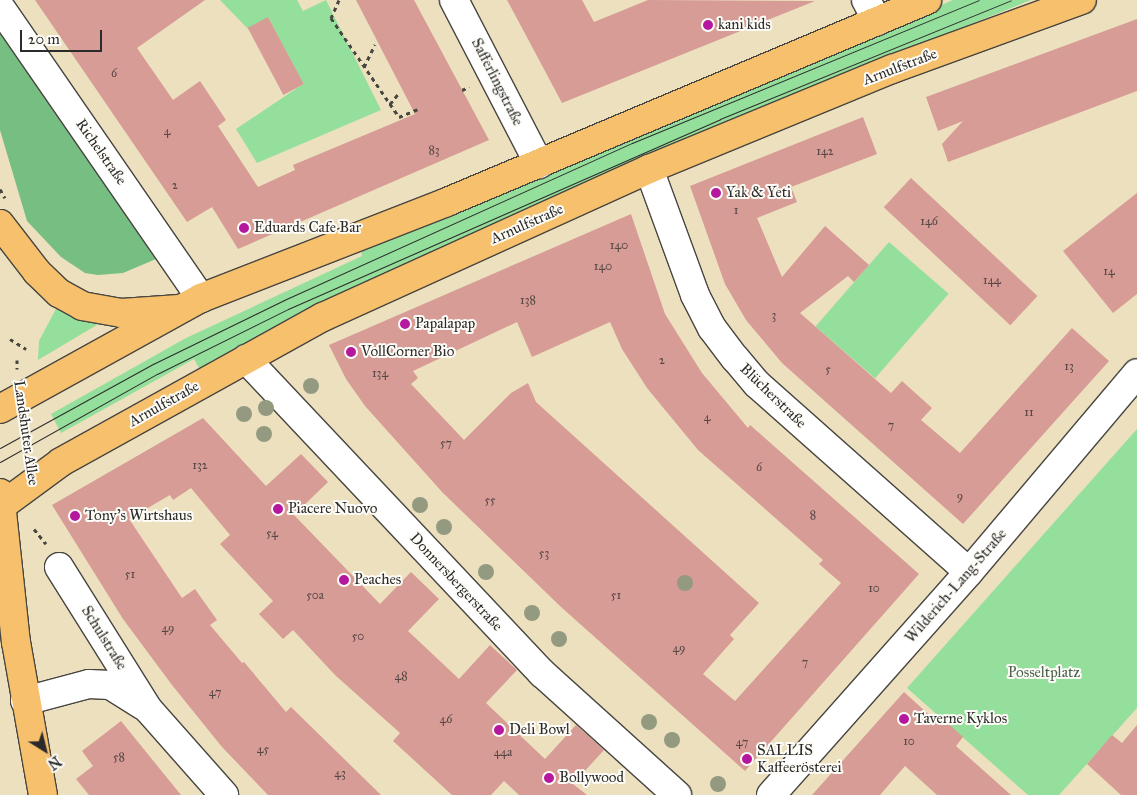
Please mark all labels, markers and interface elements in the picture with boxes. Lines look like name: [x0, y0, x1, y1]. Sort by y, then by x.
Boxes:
place label: kani kids: [718, 16, 771, 34]
marker: kani kids: [702, 19, 714, 31]
scale bar: [22, 20, 105, 52]
text: 20 m: [28, 30, 60, 48]
street label: Safferlingstraße: [467, 35, 527, 129]
street label: Arnulfstraße: [861, 45, 939, 89]
house number: 6: [111, 67, 117, 81]
street label: Richelstraße: [72, 116, 130, 188]
house number: 4: [164, 125, 170, 139]
house number: 83: [428, 144, 440, 158]
house number: 142: [816, 145, 834, 159]
house number: 2: [172, 179, 178, 193]
place label: Yak & Yeti: [726, 184, 791, 202]
marker: Yak & Yeti: [710, 187, 722, 199]
street label: Arnulfstraße: [488, 200, 566, 248]
house number: 1: [734, 204, 738, 218]
house number: 146: [920, 215, 938, 229]
place label: Eduards Cafe Bar: [254, 219, 361, 237]
marker: Eduards Cafe Bar: [238, 222, 250, 234]
house number: 140: [610, 239, 628, 253]
house number: 140: [594, 260, 612, 274]
house number: 14: [1103, 265, 1115, 279]
house number: 144: [983, 274, 1001, 288]
house number: 138: [520, 294, 536, 308]
house number: 3: [772, 309, 776, 323]
place label: Papalapap: [415, 315, 475, 333]
marker: Papalapap: [399, 318, 411, 330]
place label: VollCorner Bio: [361, 343, 454, 361]
marker: VollCorner Bio: [345, 346, 357, 358]
house number: 2: [659, 354, 665, 368]
street label: Blücherstraße: [736, 360, 810, 432]
house number: 13: [1064, 360, 1074, 374]
house number: 5: [825, 363, 831, 377]
house number: 134: [372, 367, 388, 381]
street label: Arnulfstraße: [126, 377, 202, 431]
street label: Landshuter Allee: [10, 379, 42, 487]
house number: 11: [1024, 406, 1034, 420]
house number: 4: [704, 411, 710, 425]
house number: 7: [888, 419, 894, 433]
house number: 57: [440, 437, 452, 451]
house number: 132: [192, 459, 208, 473]
house number: 6: [756, 461, 762, 475]
house number: 9: [957, 490, 963, 504]
house number: 55: [484, 494, 496, 508]
place label: Piacere Nuovo: [288, 500, 377, 518]
marker: Piacere Nuovo: [272, 503, 284, 515]
place label: Tony's Wirtshaus: [85, 507, 192, 525]
house number: 8: [810, 509, 816, 523]
marker: Tony's Wirtshaus: [69, 510, 81, 522]
street label: Wilderich-Lang-Straße: [902, 525, 1010, 647]
house number: 54: [266, 527, 278, 541]
street label: Donnersbergerstraße: [406, 529, 506, 635]
house number: 53: [539, 547, 549, 561]
house number: 51: [125, 568, 135, 582]
place label: Peaches: [354, 571, 401, 589]
marker: Peaches: [338, 574, 350, 586]
house number: 10: [868, 582, 880, 596]
house number: 50a: [306, 589, 324, 603]
house number: 51: [611, 589, 621, 603]
street label: Schulstraße: [77, 603, 131, 673]
house number: 49: [161, 622, 175, 636]
house number: 50: [352, 630, 364, 644]
house number: 49: [672, 642, 686, 656]
house number: 7: [802, 656, 808, 670]
park label: Posseltplatz: [1008, 664, 1080, 682]
house number: 48: [394, 670, 408, 684]
house number: 47: [209, 686, 221, 700]
place label: Taverne Kyklos: [914, 710, 1007, 728]
house number: 46: [440, 713, 452, 727]
marker: Taverne Kyklos: [898, 713, 910, 725]
place label: Deli Bowl: [509, 721, 570, 739]
marker: Deli Bowl: [493, 724, 505, 736]
north arrow: [20, 725, 70, 775]
house number: 10: [903, 735, 915, 749]
house number: 47: [736, 736, 748, 750]
place label: SALLIS Kaffeerösterei: [757, 741, 842, 776]
house number: 45: [257, 743, 269, 757]
house number: 44a: [494, 746, 512, 760]
house number: 58: [113, 751, 125, 765]
text: N: [44, 752, 64, 773]
marker: SALLIS Kaffeerösterei: [741, 753, 753, 765]
house number: 43: [334, 767, 346, 781]
place label: Bollywood: [559, 769, 624, 787]
marker: Bollywood: [543, 772, 555, 784]

